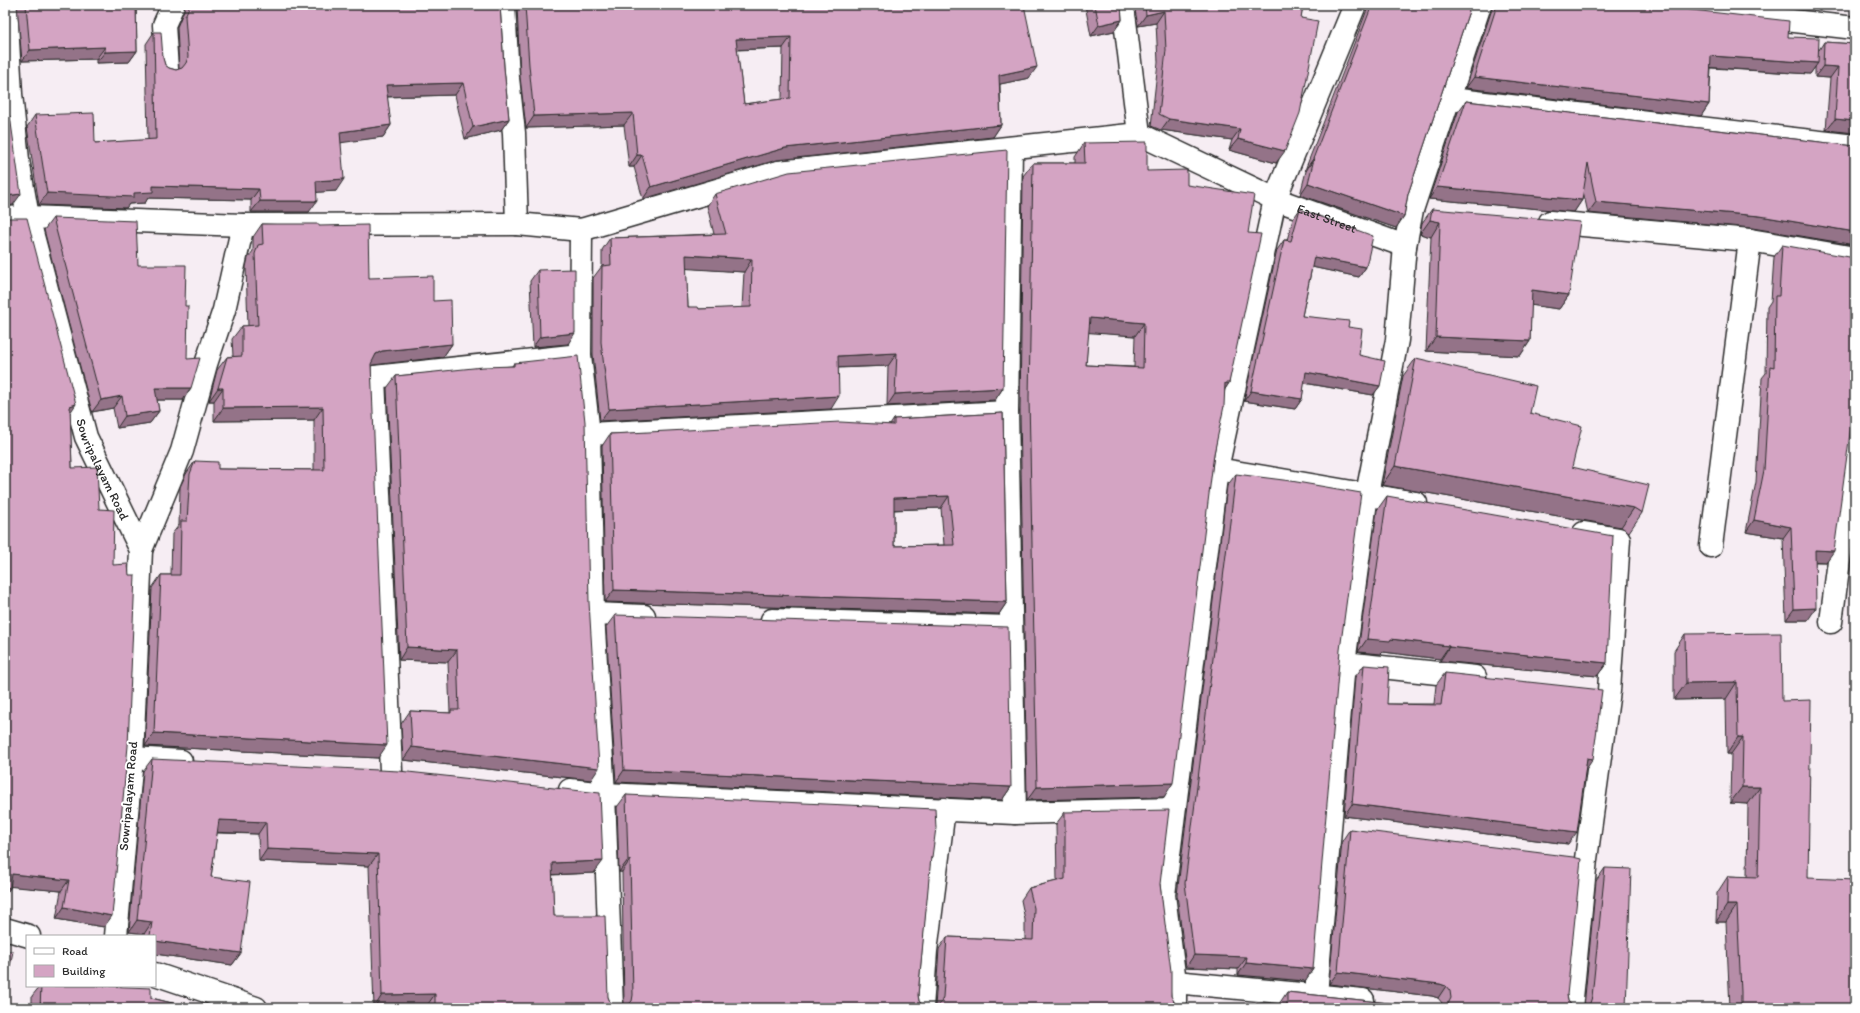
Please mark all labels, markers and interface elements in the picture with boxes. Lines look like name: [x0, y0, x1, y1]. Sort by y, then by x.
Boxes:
street label: East Street: [1295, 200, 1359, 235]
street label: Sowripalayam Road: [74, 417, 133, 522]
street label: Sowripalayam Road: [116, 741, 140, 851]
legend: [26, 935, 156, 987]
text: Road: [62, 944, 88, 958]
text: Building: [62, 964, 106, 978]

